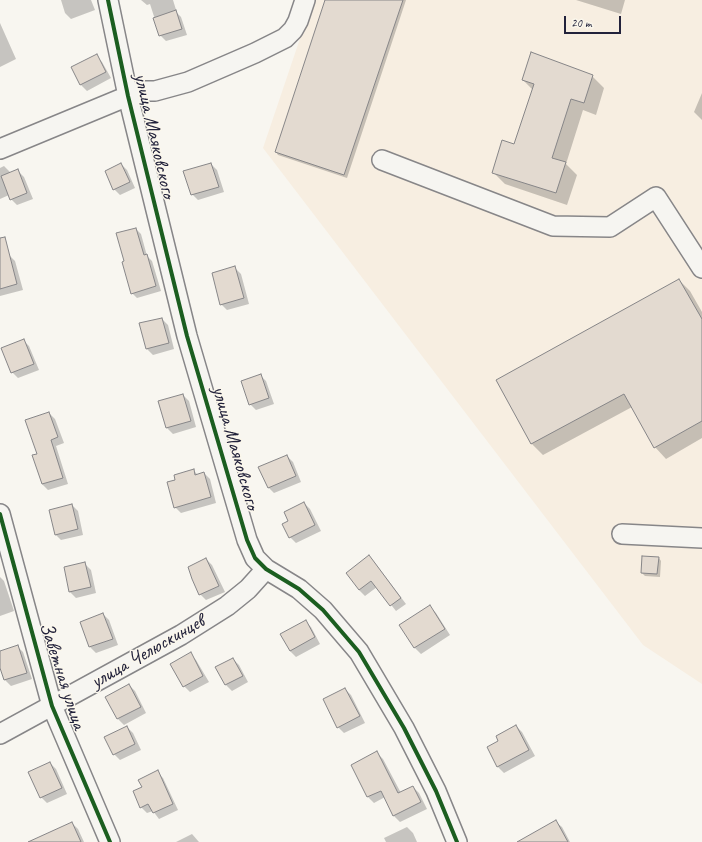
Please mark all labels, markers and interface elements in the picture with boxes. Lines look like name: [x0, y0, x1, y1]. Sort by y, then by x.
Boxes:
scale bar: [566, 8, 623, 34]
text: 20 m: [571, 15, 591, 31]
street label: улица Маяковского: [128, 71, 180, 201]
street label: улица Маяковского: [206, 383, 264, 513]
street label: улица Челюскинцев: [87, 610, 209, 694]
street label: Заветная улица: [33, 619, 91, 733]

